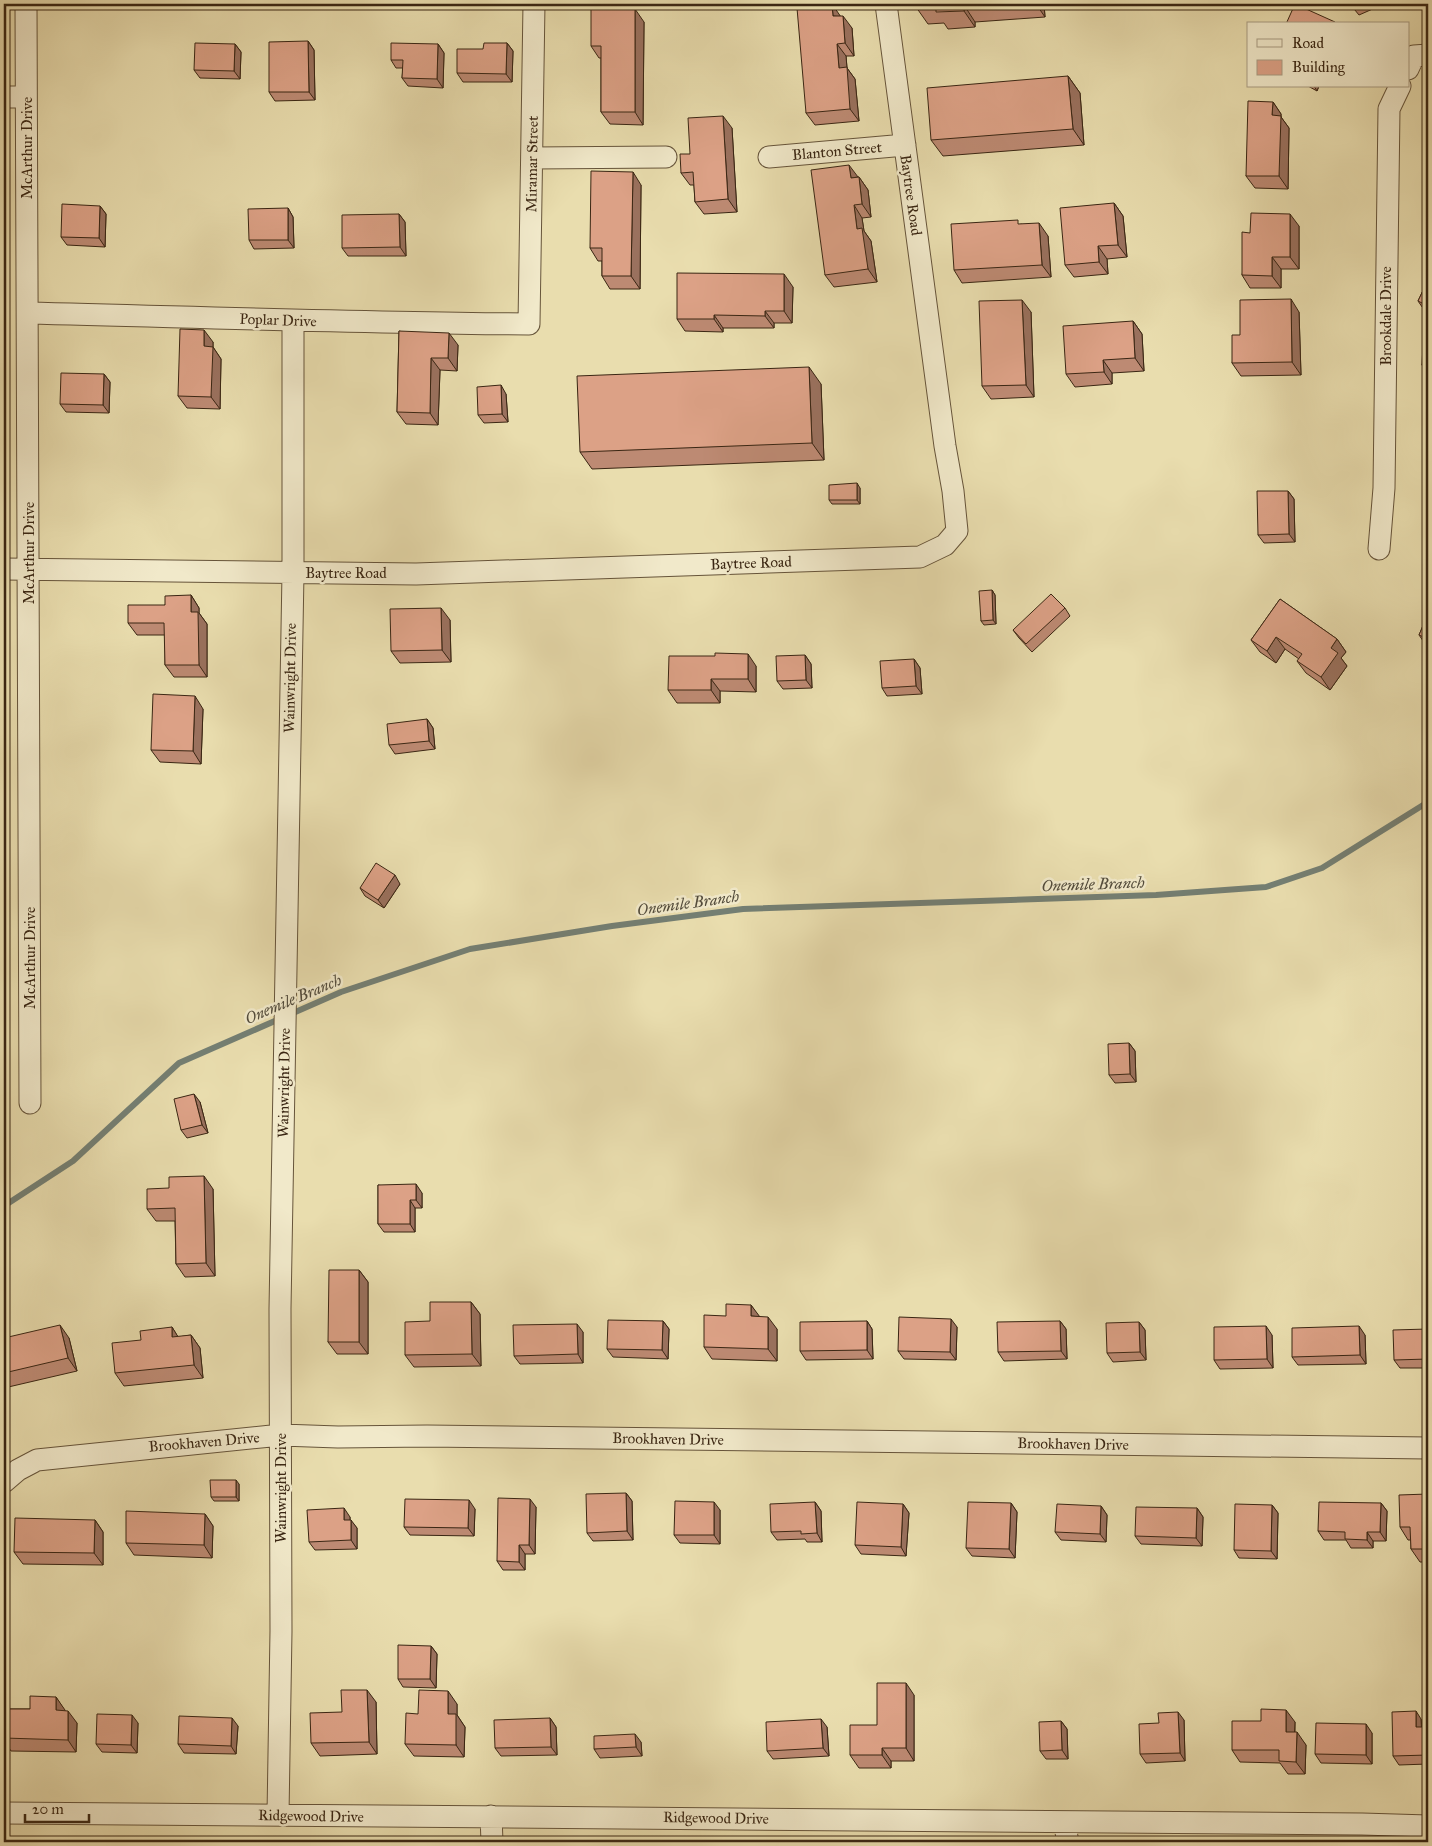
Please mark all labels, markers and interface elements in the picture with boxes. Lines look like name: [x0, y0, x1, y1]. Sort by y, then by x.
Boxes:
legend: [1247, 22, 1410, 88]
text: Road: [1292, 34, 1324, 52]
text: Building: [1292, 58, 1346, 76]
street label: McArthur Drive: [18, 97, 36, 199]
street label: Miramar Street: [522, 115, 542, 212]
street label: Blanton Street: [791, 138, 883, 164]
street label: Baytree Road: [896, 153, 926, 237]
street label: Brookdale Drive: [1377, 266, 1395, 366]
street label: Poplar Drive: [239, 310, 317, 330]
street label: McArthur Drive: [20, 502, 38, 604]
street label: Baytree Road: [710, 553, 793, 573]
street label: Baytree Road: [305, 564, 387, 582]
street label: Wainwright Drive: [280, 623, 300, 733]
water label: Onemile Branch: [1041, 873, 1145, 895]
water label: Onemile Branch: [636, 886, 741, 920]
street label: McArthur Drive: [21, 907, 39, 1009]
water label: Onemile Branch: [242, 970, 344, 1028]
street label: Wainwright Drive: [274, 1028, 294, 1138]
street label: Brookhaven Drive: [148, 1428, 260, 1456]
street label: Brookhaven Drive: [612, 1429, 724, 1449]
street label: Wainwright Drive: [272, 1433, 290, 1543]
street label: Brookhaven Drive: [1017, 1434, 1129, 1454]
scale bar: [25, 1791, 89, 1823]
text: 20 m: [32, 1800, 64, 1818]
street label: Ridgewood Drive: [258, 1806, 364, 1826]
street label: Ridgewood Drive: [663, 1808, 769, 1828]

